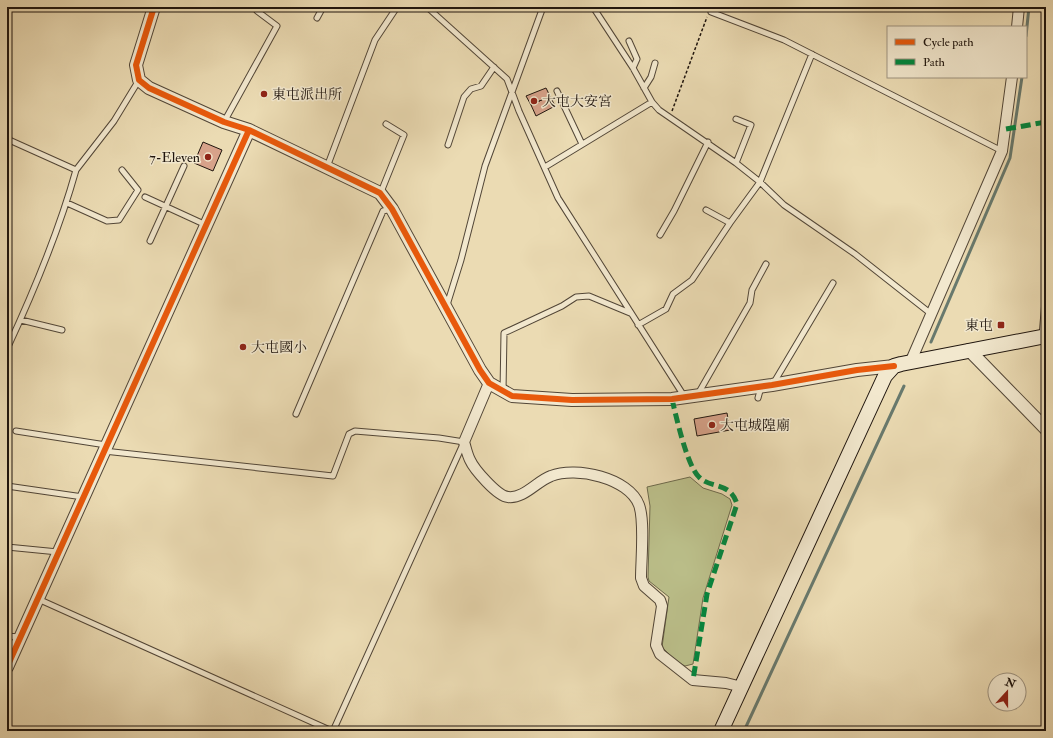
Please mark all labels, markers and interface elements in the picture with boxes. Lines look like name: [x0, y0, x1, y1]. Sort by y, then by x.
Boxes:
legend: [887, 26, 1027, 78]
text: Cycle path: [923, 35, 974, 50]
text: Path: [923, 55, 946, 70]
place label: 東屯派出所: [272, 86, 342, 103]
marker: 東屯派出所: [259, 89, 269, 99]
place label: 大屯大安宮: [542, 93, 612, 110]
marker: 大屯大安宮: [529, 96, 539, 106]
place label: 7-Eleven: [149, 149, 200, 166]
marker: 7-Eleven: [203, 152, 213, 162]
place label: 東屯: [965, 317, 993, 334]
marker: 東屯: [996, 320, 1006, 330]
place label: 大屯國小: [251, 339, 307, 356]
marker: 大屯國小: [238, 342, 248, 352]
place label: 大屯城隍廟: [720, 417, 790, 434]
marker: 大屯城隍廟: [707, 420, 717, 430]
north arrow: [987, 672, 1027, 712]
text: N: [1003, 675, 1018, 691]

